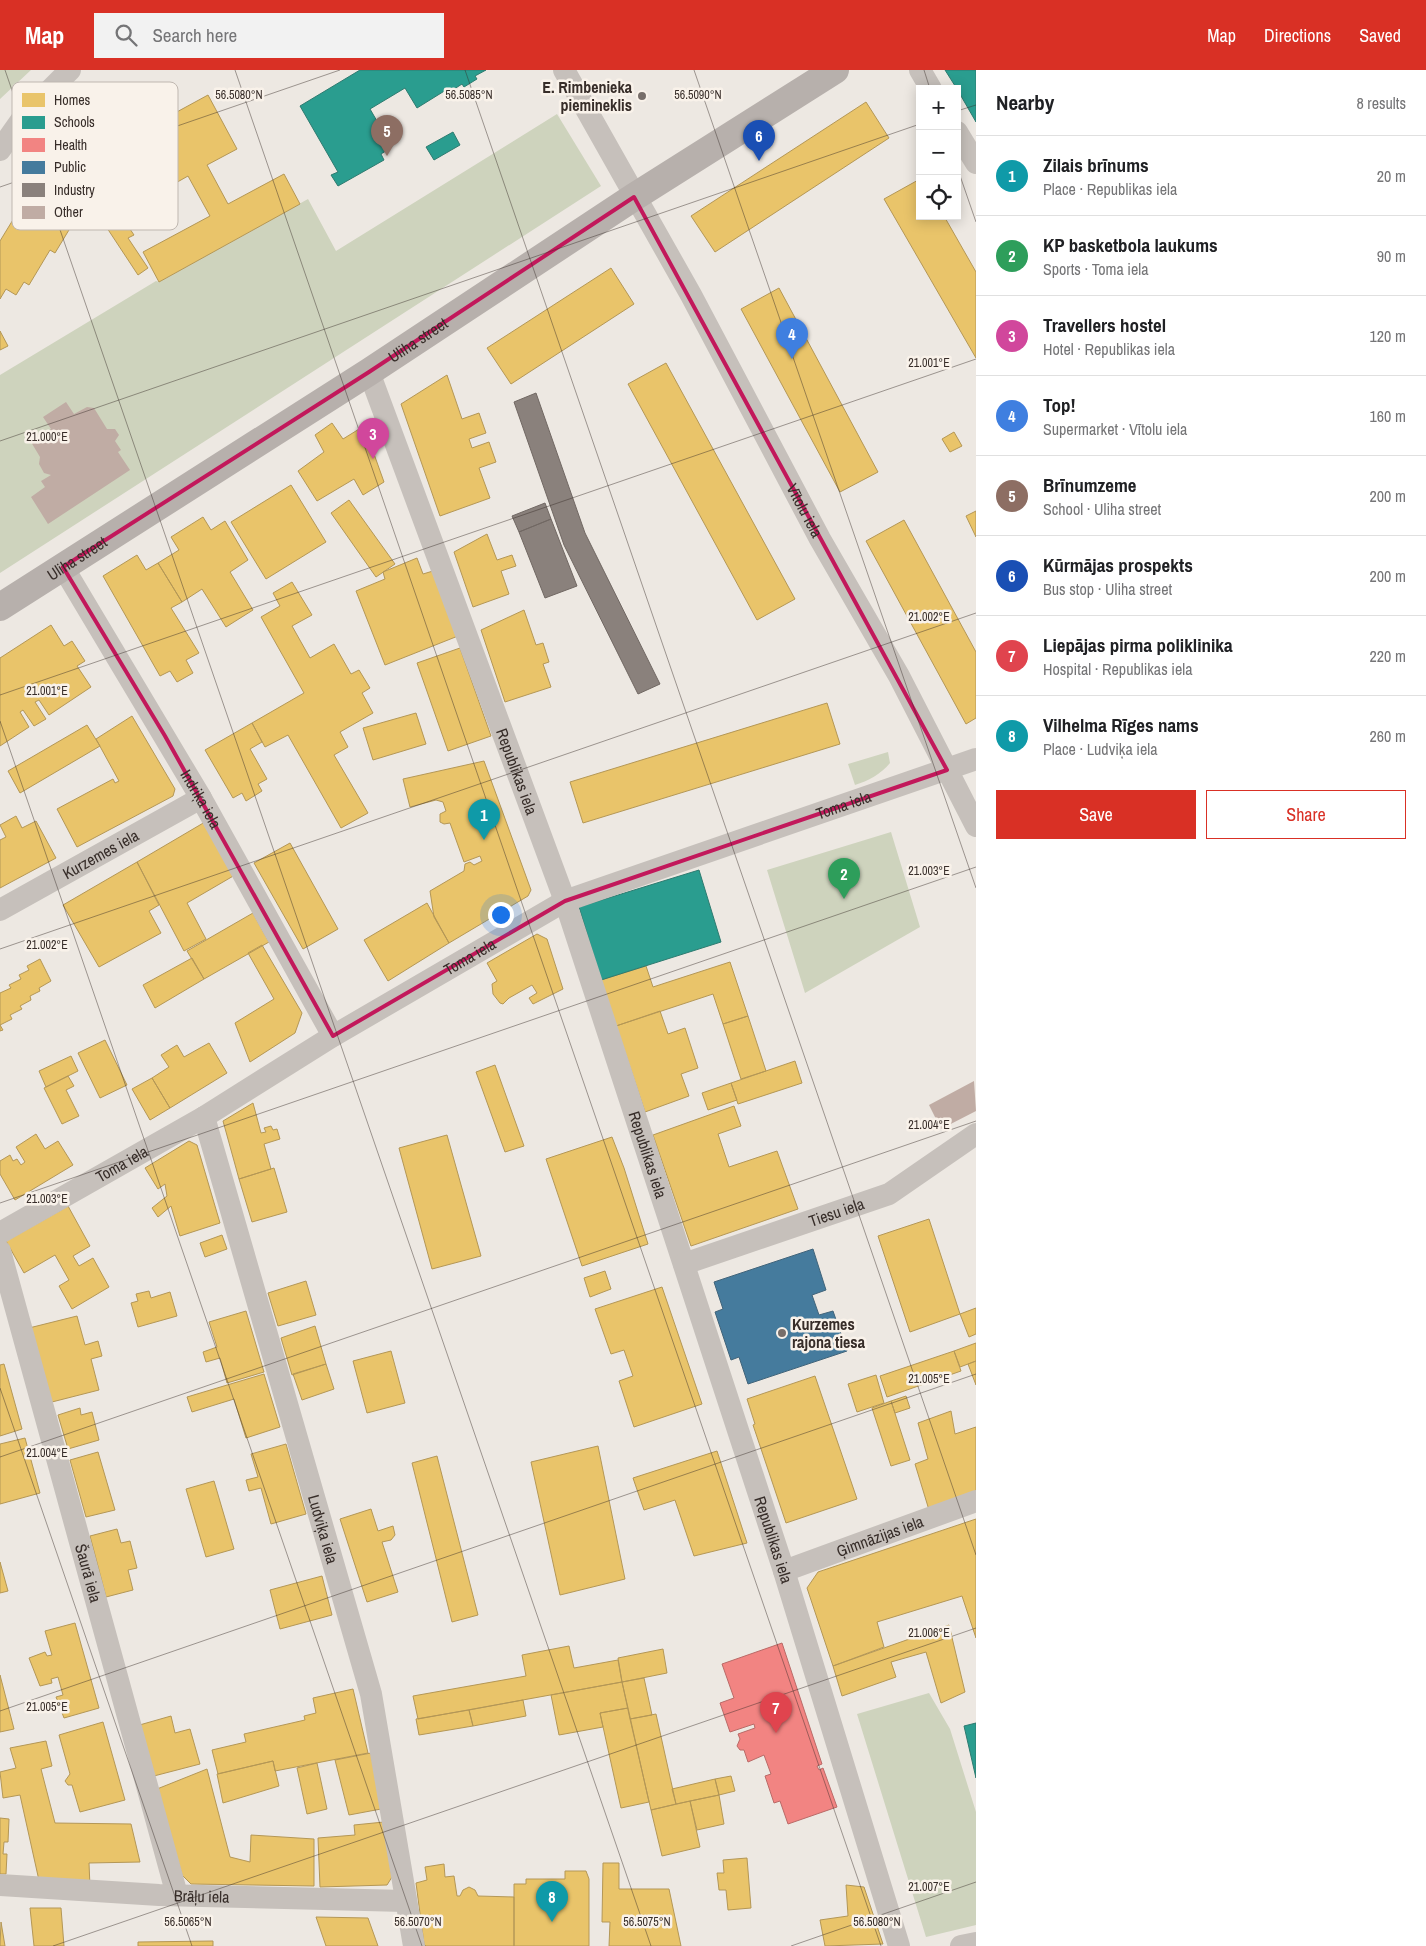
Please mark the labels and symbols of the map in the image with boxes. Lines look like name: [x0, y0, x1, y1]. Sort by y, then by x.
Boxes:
place label: E. Rimbenieka piemineklis: [542, 76, 633, 116]
legend: [12, 82, 178, 230]
text: 56.5080°N: [215, 87, 263, 103]
text: 56.5085°N: [445, 87, 493, 103]
text: 56.5090°N: [674, 87, 722, 103]
marker: E. Rimbenieka piemineklis: [636, 90, 648, 102]
text: Homes: [54, 91, 91, 109]
text: Schools: [54, 113, 95, 131]
pin: 5: [371, 115, 403, 156]
pin: 6: [743, 120, 775, 161]
text: Health: [54, 136, 87, 154]
text: Public: [54, 158, 86, 176]
text: Industry: [54, 181, 95, 199]
text: Other: [54, 203, 83, 221]
street label: Uliha street: [384, 312, 452, 367]
pin: 4: [776, 318, 808, 359]
text: 21.001°E: [908, 355, 950, 371]
pin: 3: [357, 418, 389, 459]
text: 21.000°E: [26, 429, 68, 445]
street label: Vītolu iela: [782, 480, 829, 542]
street label: Uliha street: [43, 531, 111, 585]
text: 21.002°E: [908, 609, 950, 625]
text: 21.001°E: [26, 683, 68, 699]
street label: Republikas iela: [491, 725, 543, 818]
street label: Indriķa iela: [175, 765, 227, 833]
street label: Toma iela: [813, 785, 875, 824]
pin: 1: [468, 799, 500, 840]
street label: Kurzemes iela: [58, 824, 143, 884]
pin: 2: [828, 858, 860, 899]
text: 21.003°E: [908, 863, 950, 879]
your location: [488, 902, 514, 928]
street label: Toma iela: [439, 932, 500, 980]
text: 21.002°E: [26, 937, 68, 953]
street label: Republikas iela: [623, 1108, 673, 1202]
text: 21.004°E: [908, 1117, 950, 1133]
street label: Toma iela: [92, 1140, 152, 1187]
text: 21.003°E: [26, 1191, 68, 1207]
street label: Tiesu iela: [806, 1192, 868, 1232]
place label: Kurzemes rajona tiesa: [792, 1313, 866, 1353]
marker: Kurzemes rajona tiesa: [776, 1327, 788, 1339]
text: 21.005°E: [908, 1371, 950, 1387]
text: 21.004°E: [26, 1445, 68, 1461]
street label: Ludviķa iela: [303, 1492, 344, 1567]
street label: Republikas iela: [749, 1493, 798, 1587]
street label: Ģimnāzijas iela: [833, 1510, 927, 1562]
street label: Šaurā iela: [70, 1541, 107, 1606]
text: 21.006°E: [908, 1625, 950, 1641]
pin: 7: [760, 1692, 792, 1733]
text: 21.005°E: [26, 1699, 68, 1715]
text: 21.007°E: [908, 1879, 950, 1895]
pin: 8: [536, 1881, 568, 1922]
street label: Brāļu iela: [174, 1884, 230, 1908]
text: 56.5065°N: [164, 1914, 212, 1930]
text: 56.5070°N: [394, 1914, 442, 1930]
text: 56.5075°N: [623, 1914, 671, 1930]
text: 56.5080°N: [853, 1914, 901, 1930]

